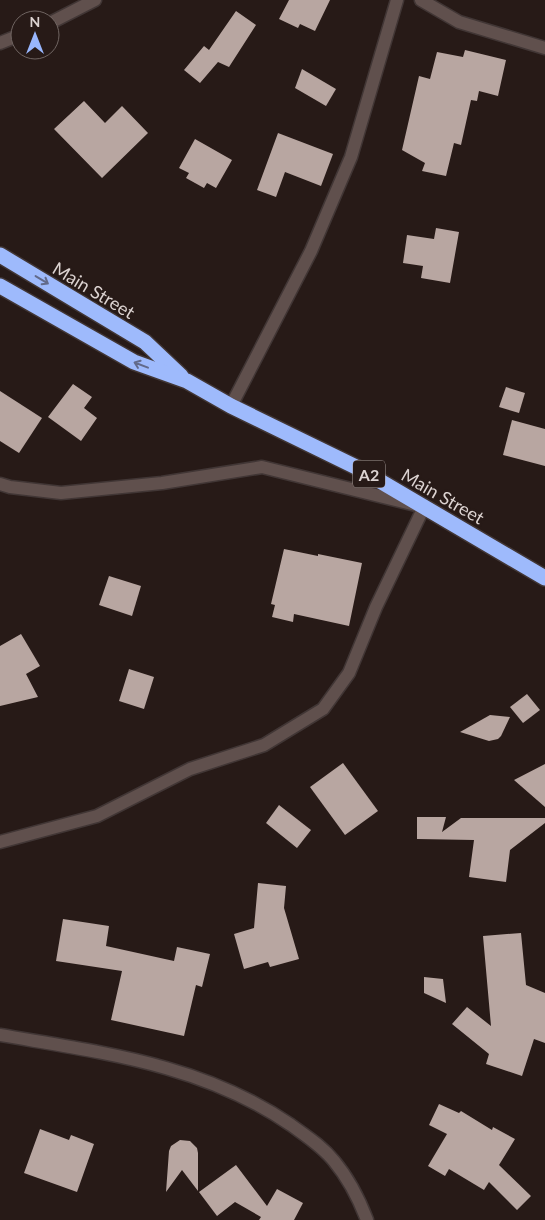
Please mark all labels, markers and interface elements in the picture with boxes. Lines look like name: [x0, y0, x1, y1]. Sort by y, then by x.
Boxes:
north arrow: [10, 10, 60, 60]
text: N: [30, 13, 40, 30]
street label: Main Street: [49, 257, 139, 323]
one-way arrow: [34, 276, 48, 286]
one-way arrow: [134, 360, 149, 369]
road number: A2: [353, 460, 385, 488]
street label: Main Street: [398, 464, 489, 529]

